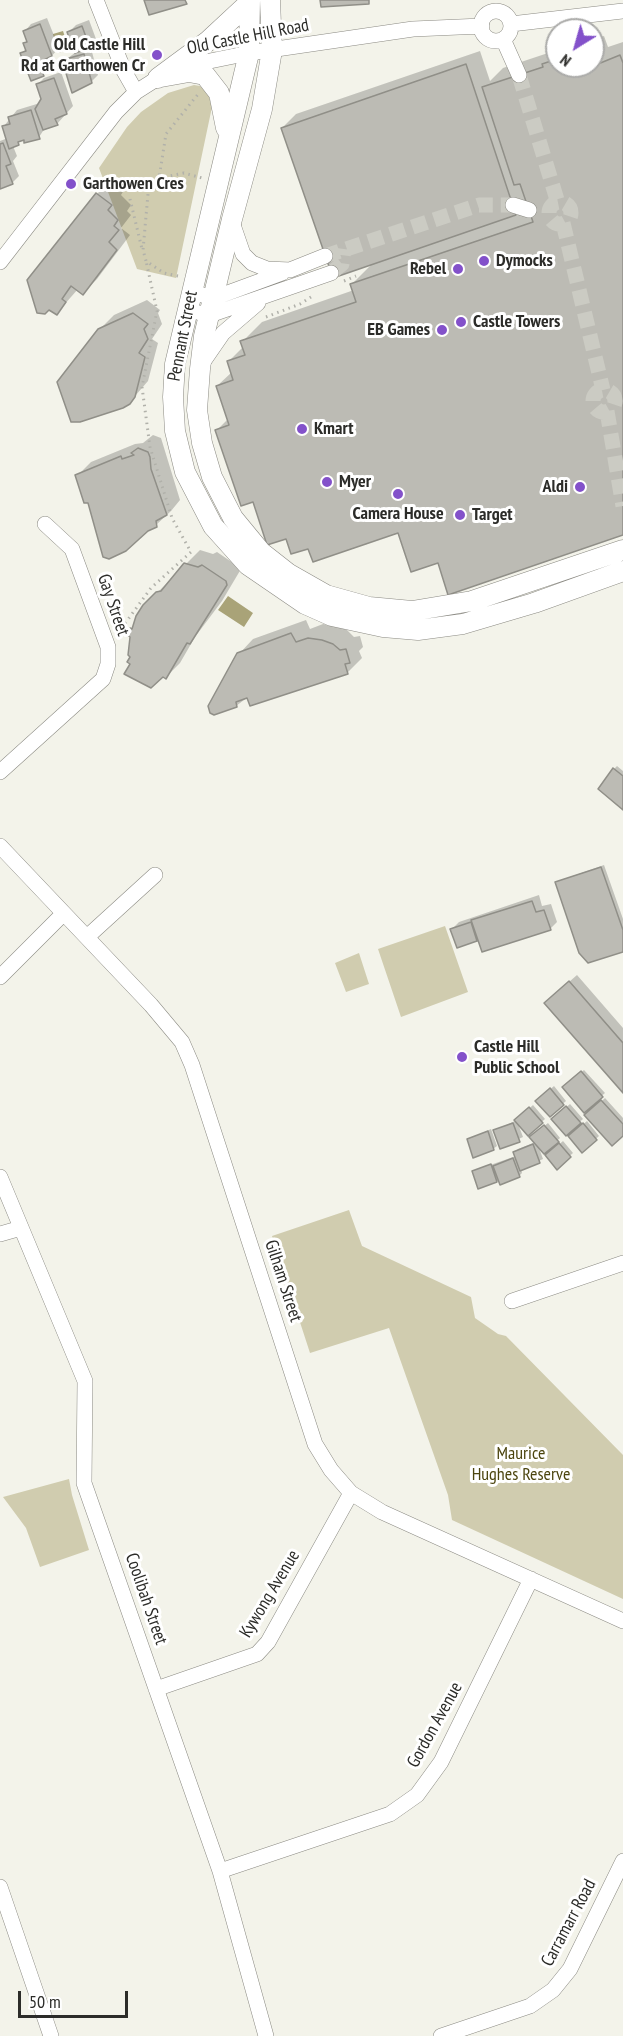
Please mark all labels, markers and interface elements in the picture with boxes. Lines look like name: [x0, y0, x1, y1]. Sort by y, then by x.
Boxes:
street label: Old Castle Hill Road: [185, 15, 311, 59]
north arrow: [545, 18, 605, 78]
place label: Old Castle Hill Rd at Garthowen Cr: [21, 34, 145, 76]
marker: Old Castle Hill Rd at Garthowen Cr: [150, 48, 164, 62]
text: N: [556, 50, 575, 71]
place label: Garthowen Cres: [83, 173, 184, 195]
marker: Garthowen Cres: [64, 177, 78, 191]
place label: Dymocks: [496, 250, 553, 272]
marker: Dymocks: [477, 254, 491, 268]
place label: Rebel: [410, 258, 446, 280]
marker: Rebel: [451, 262, 465, 276]
street label: Pennant Street: [164, 289, 202, 383]
place label: Castle Towers: [473, 311, 560, 333]
marker: Castle Towers: [454, 315, 468, 329]
place label: EB Games: [367, 319, 430, 341]
marker: EB Games: [435, 323, 449, 337]
place label: Kmart: [314, 418, 353, 440]
marker: Kmart: [295, 422, 309, 436]
place label: Myer: [339, 471, 371, 493]
marker: Myer: [320, 475, 334, 489]
place label: Aldi: [543, 476, 568, 498]
marker: Aldi: [573, 480, 587, 494]
marker: Camera House: [391, 487, 405, 501]
place label: Camera House: [352, 503, 444, 525]
place label: Target: [472, 504, 513, 526]
marker: Target: [453, 508, 467, 522]
street label: Gay Street: [92, 571, 134, 639]
place label: Castle Hill Public School: [474, 1036, 559, 1078]
marker: Castle Hill Public School: [455, 1050, 469, 1064]
street label: Gilham Street: [260, 1237, 306, 1325]
park label: Maurice Hughes Reserve: [472, 1443, 570, 1486]
street label: Kywong Avenue: [235, 1546, 305, 1642]
street label: Coolibah Street: [120, 1550, 172, 1648]
street label: Gordon Avenue: [403, 1678, 467, 1772]
street label: Carramarr Road: [537, 1876, 601, 1970]
scale bar: [21, 1979, 130, 2017]
text: 50 m: [29, 1990, 61, 2013]

